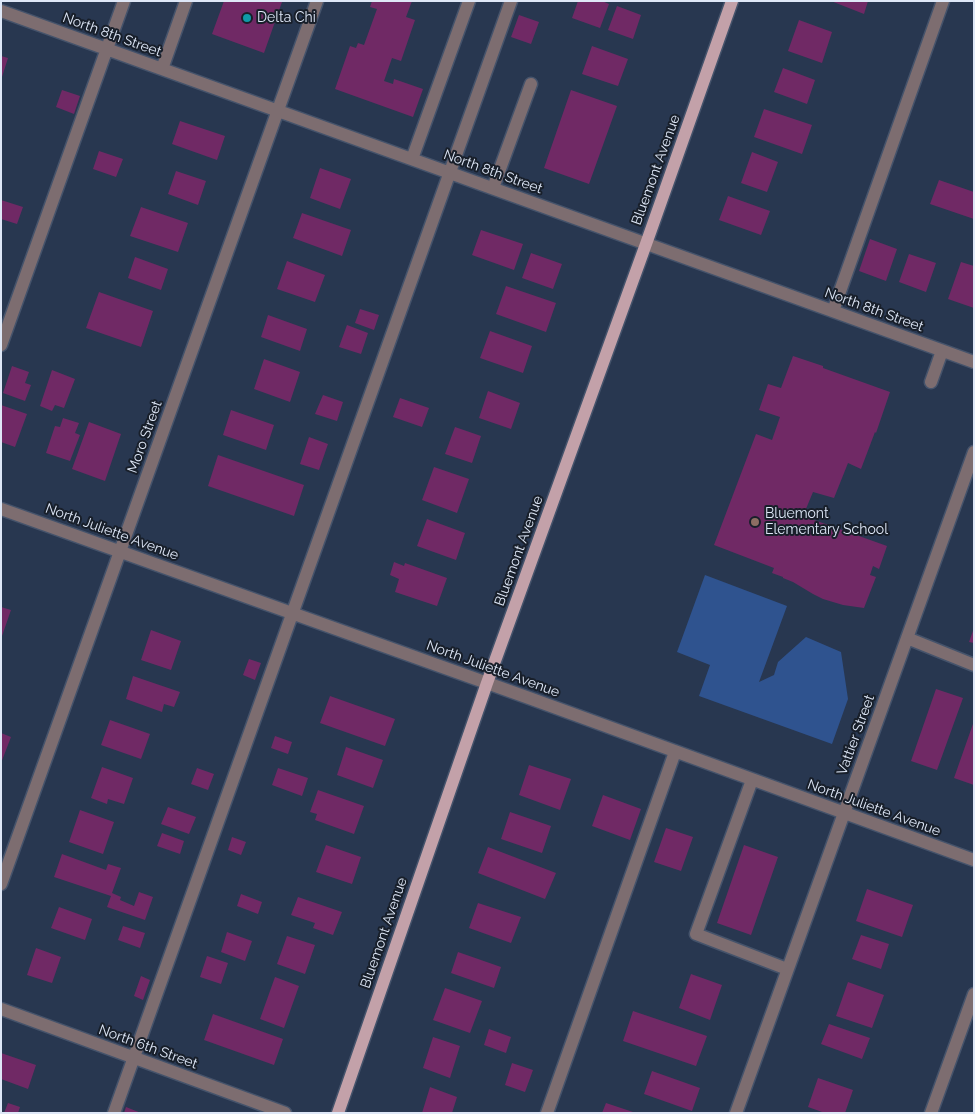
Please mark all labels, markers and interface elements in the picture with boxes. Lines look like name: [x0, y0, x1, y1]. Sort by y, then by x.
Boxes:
street label: North 8th Street: [60, 9, 164, 61]
place label: Delta Chi: [257, 10, 316, 26]
marker: Delta Chi: [241, 12, 253, 24]
street label: Bluemont Avenue: [628, 112, 684, 228]
street label: North 8th Street: [441, 146, 545, 198]
street label: North 8th Street: [822, 284, 926, 336]
street label: Moro Street: [124, 398, 166, 476]
street label: Bluemont Avenue: [491, 493, 547, 609]
street label: North Juliette Avenue: [43, 500, 181, 564]
place label: Bluemont Elementary School: [765, 506, 888, 538]
marker: Bluemont Elementary School: [749, 516, 761, 528]
street label: North Juliette Avenue: [424, 637, 562, 701]
street label: Vattier Street: [834, 693, 878, 777]
street label: North Juliette Avenue: [805, 776, 943, 840]
street label: Bluemont Avenue: [357, 875, 411, 991]
street label: North 6th Street: [96, 1021, 200, 1073]

